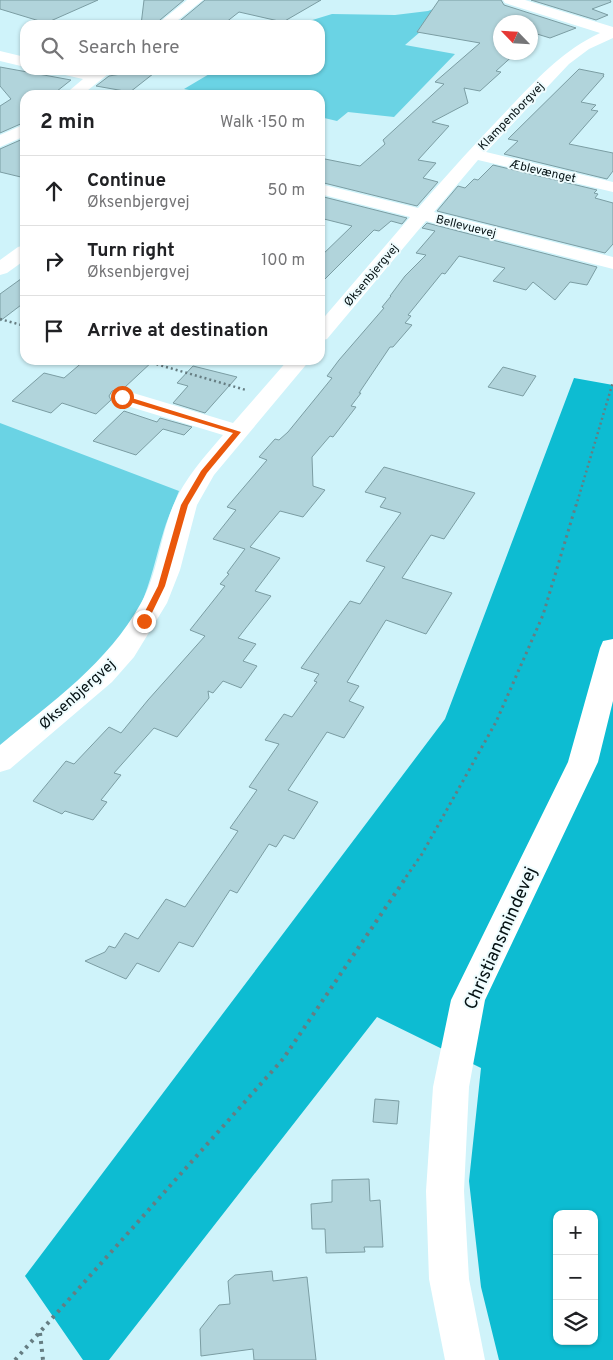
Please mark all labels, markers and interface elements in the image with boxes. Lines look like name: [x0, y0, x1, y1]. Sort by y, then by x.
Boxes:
north arrow: [493, 15, 538, 60]
search box: [20, 20, 325, 75]
icon: search: [38, 34, 66, 62]
text: Search here: [78, 36, 180, 60]
street label: Klampenborgvej: [475, 79, 548, 154]
text: 2 min: [40, 109, 95, 136]
text: Walk · 150 m: [220, 113, 305, 133]
street label: Æblevænget: [507, 156, 577, 187]
text: Continue: [87, 169, 166, 193]
icon: ahead: [40, 177, 68, 205]
text: 50 m: [268, 181, 305, 201]
text: Øksenbjergvej: [87, 193, 190, 213]
street label: Bellevuevej: [434, 212, 498, 242]
text: Turn right: [87, 239, 175, 263]
street label: Øksenbjergvej: [341, 241, 403, 310]
icon: right: [40, 247, 68, 275]
text: 100 m: [261, 251, 305, 271]
text: Øksenbjergvej: [87, 263, 190, 283]
icon: arrive: [40, 317, 68, 345]
text: Arrive at destination: [87, 319, 268, 343]
route start: [111, 386, 134, 409]
route end: [133, 610, 156, 633]
street label: Øksenbjergvej: [36, 656, 120, 734]
street label: Christiansmindevej: [460, 864, 543, 1014]
map controls: [553, 1210, 598, 1345]
button: +: [553, 1210, 598, 1255]
button: −: [553, 1255, 598, 1300]
button: layers: [553, 1300, 598, 1345]

